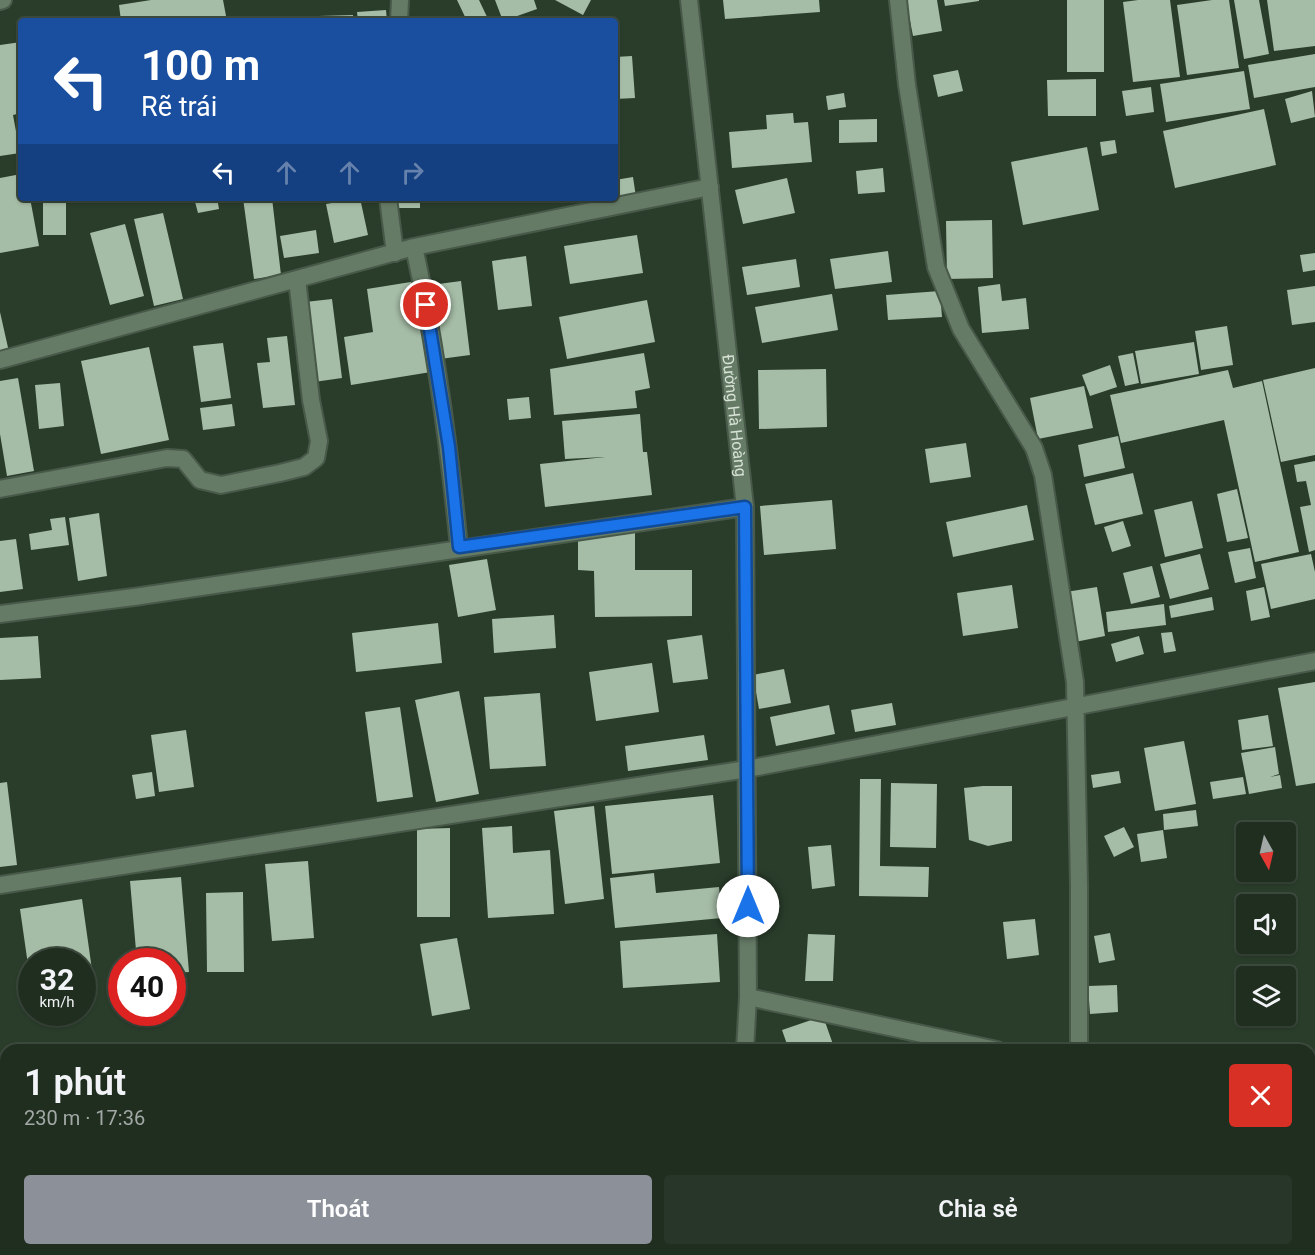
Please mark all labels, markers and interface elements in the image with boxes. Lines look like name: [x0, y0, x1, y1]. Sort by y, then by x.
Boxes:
text: 100 m: [141, 41, 260, 90]
icon: left: [42, 42, 120, 120]
text: Rẽ trái: [141, 91, 217, 123]
icon: left: [207, 156, 240, 189]
icon: ahead: [270, 156, 303, 189]
icon: ahead: [333, 156, 366, 189]
icon: right: [396, 156, 429, 189]
pin: [400, 279, 451, 330]
icon: arrive: [409, 288, 442, 321]
street label: Đường Hà Hoàng: [718, 353, 751, 478]
north arrow: [1236, 822, 1296, 882]
map controls: [1236, 822, 1296, 1026]
position arrow: [716, 874, 780, 938]
button: sound: [1236, 894, 1296, 954]
speed limit sign: 40: [108, 948, 186, 1026]
text: 32: [40, 962, 74, 997]
button: layers: [1236, 966, 1296, 1026]
text: km/h: [39, 993, 75, 1011]
text: 1 phút: [24, 1062, 126, 1104]
button: close: [1229, 1064, 1292, 1127]
text: 230 m · 17:36: [24, 1106, 145, 1130]
button: Thoát: [24, 1175, 652, 1244]
button: Chia sẻ: [664, 1175, 1292, 1244]

